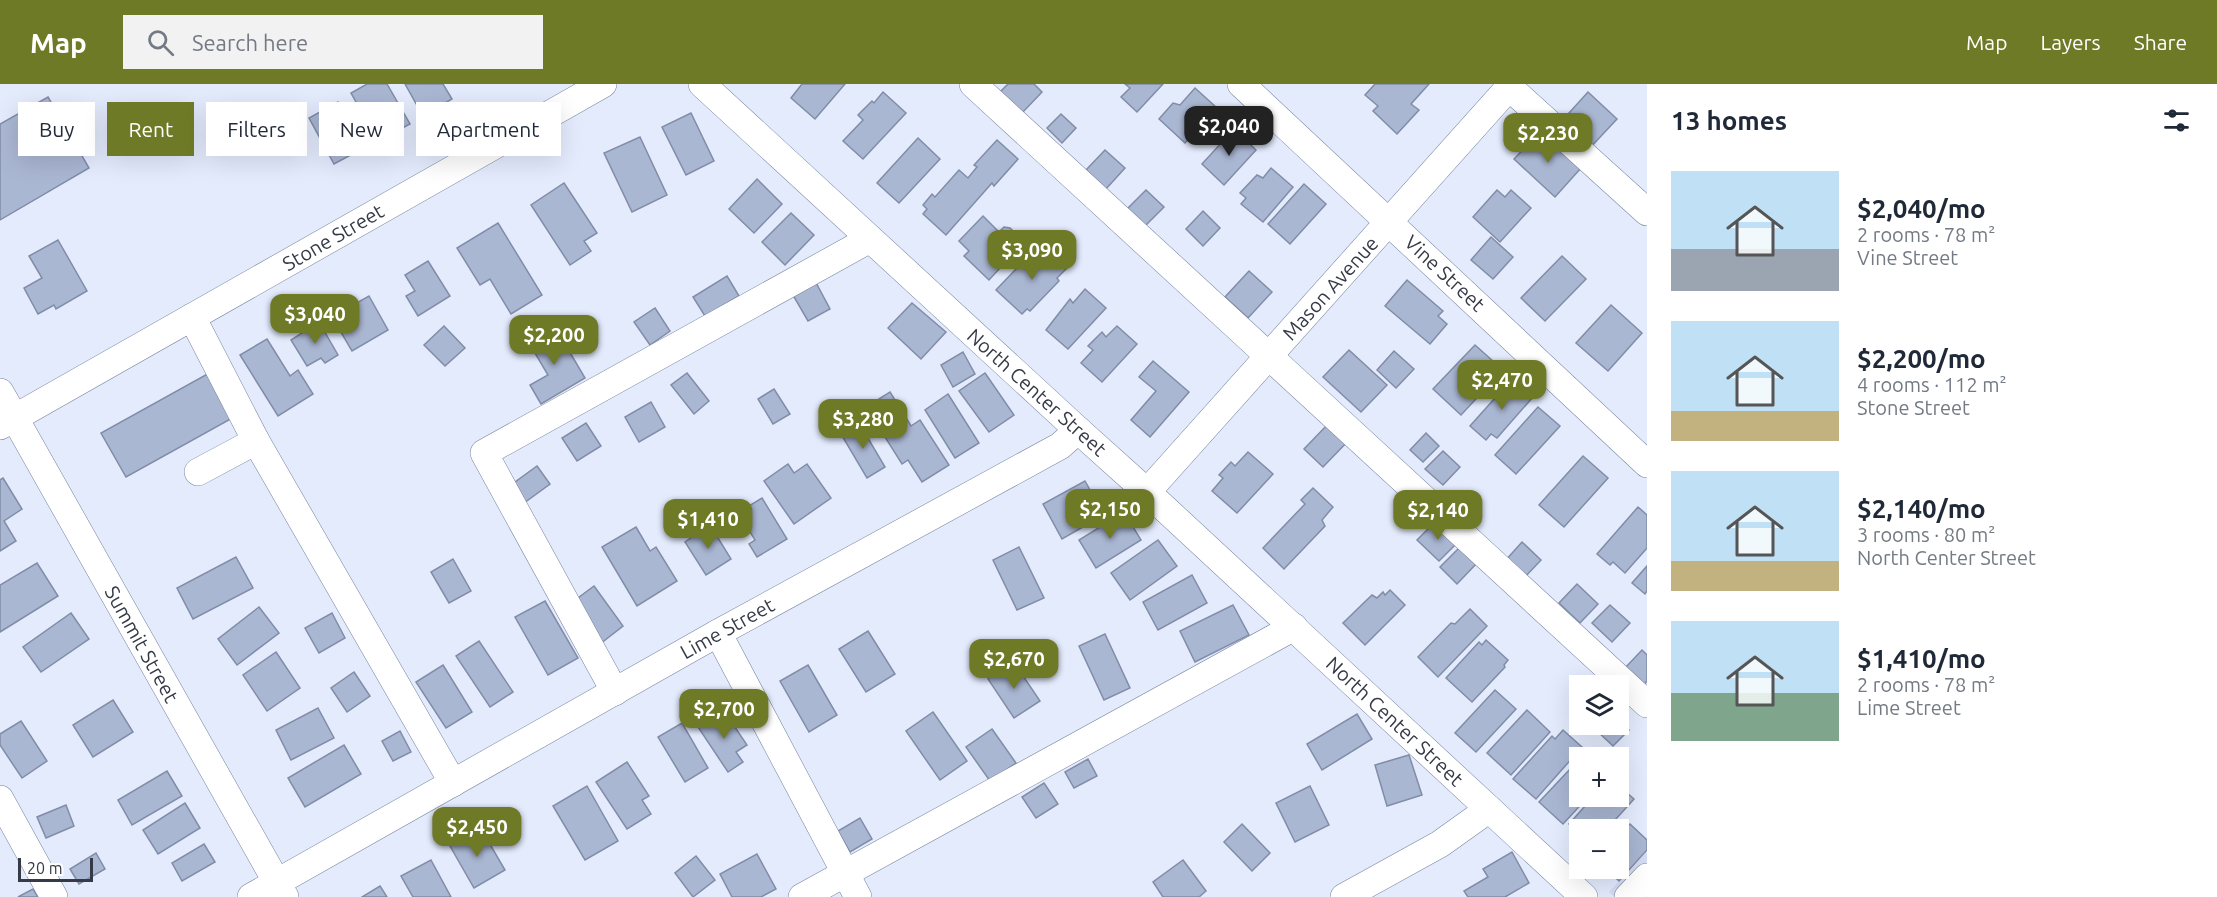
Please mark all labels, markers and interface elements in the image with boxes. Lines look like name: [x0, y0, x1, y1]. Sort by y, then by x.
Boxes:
search box: [123, 15, 543, 69]
icon: search: [144, 26, 177, 59]
text: Map: [30, 27, 87, 58]
text: Search here: [192, 30, 308, 55]
text: Map: [1966, 30, 2007, 54]
text: Layers: [2040, 30, 2101, 54]
text: Share: [2134, 30, 2187, 54]
chip: Buy: [18, 102, 95, 156]
chip: Rent: [107, 102, 194, 156]
chip: Filters: [206, 102, 307, 156]
chip: New: [319, 102, 404, 156]
chip: Apartment: [416, 102, 561, 156]
icon: filters: [2160, 104, 2193, 137]
pin: $2,040: [1180, 106, 1278, 157]
text: 13 homes: [1671, 106, 1787, 135]
pin: $2,230: [1499, 113, 1597, 164]
text: $2,040: [1198, 114, 1260, 137]
text: $2,230: [1517, 121, 1579, 144]
text: $2,040/mo: [1857, 194, 1986, 223]
icon: home: [1719, 195, 1791, 267]
street label: Stone Street: [278, 199, 388, 275]
text: 2 rooms · 78 m²: [1857, 223, 1995, 246]
pin: $3,090: [983, 230, 1081, 281]
street label: Vine Street: [1400, 230, 1490, 316]
street label: Mason Avenue: [1277, 231, 1383, 345]
text: $3,090: [1001, 238, 1063, 261]
text: Vine Street: [1857, 246, 1958, 269]
pin: $3,040: [266, 294, 364, 345]
text: $3,040: [284, 302, 346, 325]
pin: $2,200: [505, 315, 603, 366]
text: $2,200: [523, 323, 585, 346]
street label: North Center Street: [963, 324, 1111, 461]
text: $2,200/mo: [1857, 344, 1986, 373]
icon: home: [1719, 345, 1791, 417]
pin: $2,470: [1453, 360, 1551, 411]
text: $2,470: [1471, 368, 1533, 391]
text: 4 rooms · 112 m²: [1857, 373, 2007, 396]
text: Stone Street: [1857, 396, 1970, 419]
pin: $3,280: [814, 399, 912, 450]
text: $3,280: [832, 407, 894, 430]
pin: $2,150: [1061, 489, 1159, 540]
pin: $2,140: [1389, 490, 1487, 541]
text: $2,140/mo: [1857, 494, 1986, 523]
icon: home: [1719, 495, 1791, 567]
text: $2,150: [1079, 497, 1141, 520]
text: $2,140: [1407, 498, 1469, 521]
pin: $1,410: [659, 499, 757, 550]
text: $1,410: [677, 507, 739, 530]
text: 3 rooms · 80 m²: [1857, 523, 1995, 546]
text: North Center Street: [1857, 546, 2036, 569]
street label: Summit Street: [101, 582, 184, 706]
street label: Lime Street: [676, 593, 778, 663]
pin: $2,670: [965, 639, 1063, 690]
text: $1,410/mo: [1857, 644, 1986, 673]
icon: home: [1719, 645, 1791, 717]
text: $2,670: [983, 647, 1045, 670]
street label: North Center Street: [1322, 652, 1468, 791]
text: 2 rooms · 78 m²: [1857, 673, 1995, 696]
map controls: [1569, 675, 1629, 879]
button: layers: [1569, 675, 1629, 735]
pin: $2,700: [675, 689, 773, 740]
text: Lime Street: [1857, 696, 1961, 719]
text: $2,700: [693, 697, 755, 720]
button: +: [1569, 747, 1629, 807]
pin: $2,450: [428, 807, 526, 858]
text: $2,450: [446, 815, 508, 838]
button: −: [1569, 819, 1629, 879]
scale bar: [18, 855, 93, 882]
text: 20 m: [27, 859, 63, 877]

